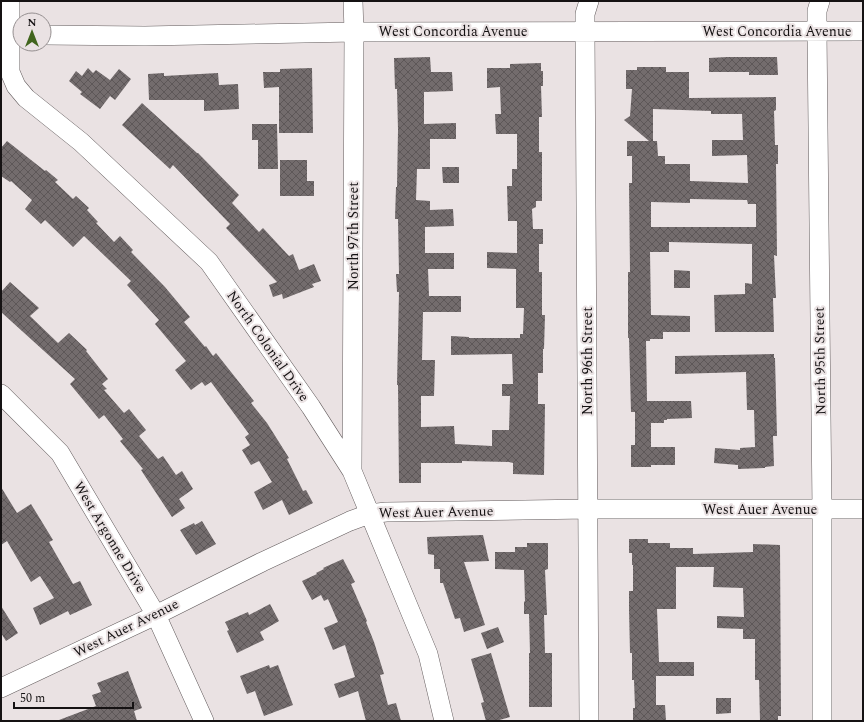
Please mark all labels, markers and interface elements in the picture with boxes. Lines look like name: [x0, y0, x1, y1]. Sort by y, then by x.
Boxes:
north arrow: [12, 12, 52, 52]
text: N: [28, 14, 37, 31]
street label: West Concordia Avenue: [378, 21, 528, 42]
street label: West Concordia Avenue: [702, 21, 852, 42]
street label: North 97th Street: [343, 182, 364, 290]
street label: North Colonial Drive: [222, 286, 314, 406]
street label: North 96th Street: [577, 307, 598, 415]
street label: North 95th Street: [809, 307, 831, 415]
street label: West Argonne Drive: [68, 477, 152, 597]
street label: West Auer Avenue: [703, 499, 818, 520]
street label: West Auer Avenue: [378, 500, 494, 523]
street label: West Auer Avenue: [70, 593, 182, 663]
scale bar: [14, 684, 133, 710]
text: 50 m: [20, 689, 45, 708]

